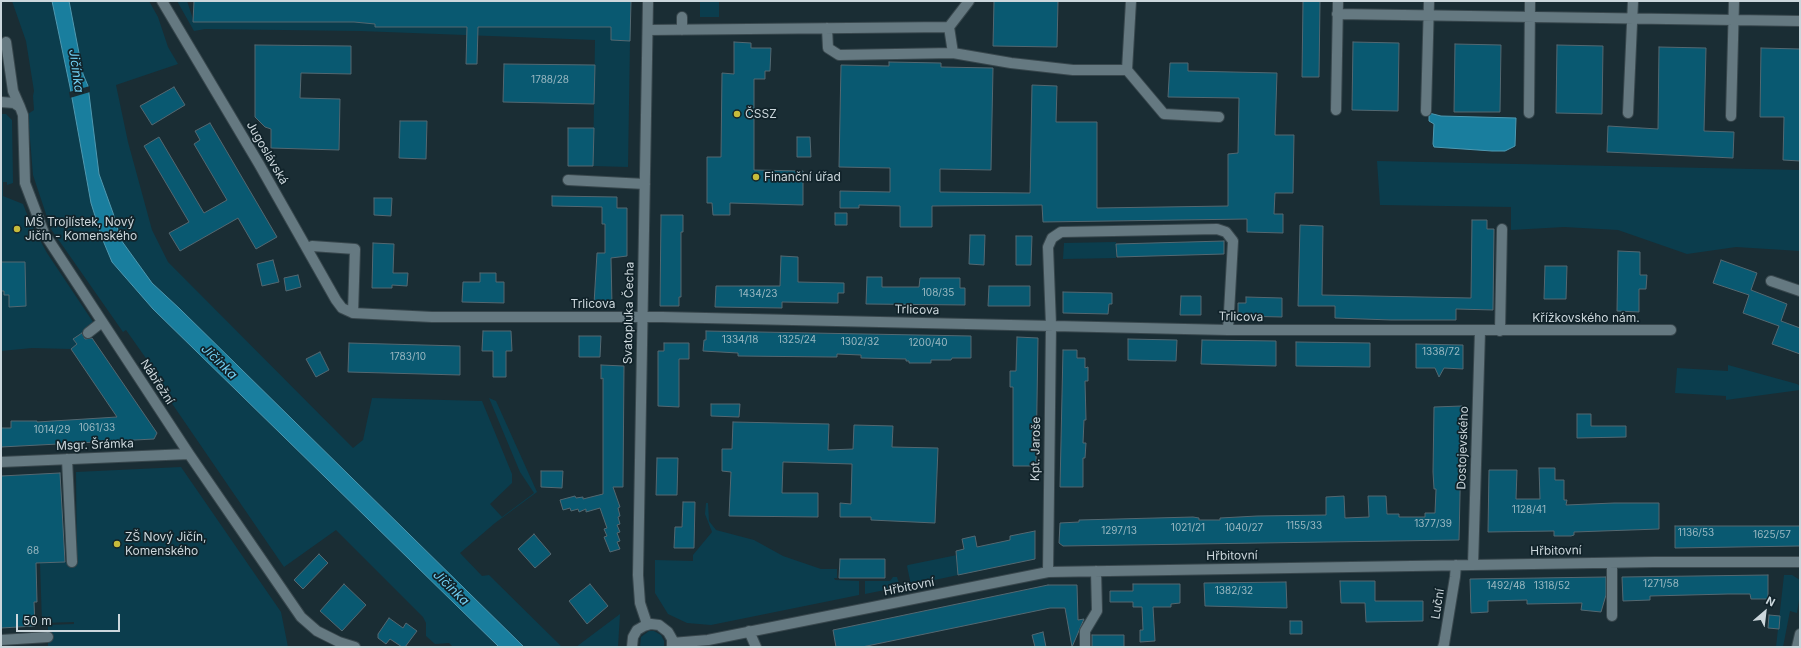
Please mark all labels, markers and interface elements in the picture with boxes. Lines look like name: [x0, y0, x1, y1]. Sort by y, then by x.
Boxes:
water label: Jičínka: [65, 48, 87, 94]
house number: 1788/28: [531, 74, 569, 86]
place label: ČSSZ: [745, 107, 777, 121]
marker: ČSSZ: [732, 109, 742, 119]
street label: Jugoslávská: [243, 119, 291, 187]
place label: Finanční úřad: [764, 170, 841, 184]
marker: Finanční úřad: [751, 172, 761, 182]
place label: MŠ Trojlístek, Nový Jičín - Komenského: [25, 215, 137, 243]
marker: MŠ Trojlístek, Nový Jičín - Komenského: [12, 224, 22, 234]
street label: Svatopluka Čecha: [621, 262, 637, 364]
house number: 108/35: [922, 287, 954, 299]
house number: 1434/23: [738, 288, 778, 300]
street label: Trlicova: [571, 297, 615, 311]
street label: Trlicova: [894, 302, 940, 318]
street label: Trlicova: [1218, 309, 1264, 325]
street label: Křížkovského nám.: [1532, 311, 1640, 325]
house number: 1334/18: [722, 334, 758, 346]
house number: 1325/24: [778, 334, 816, 346]
house number: 1302/32: [841, 336, 879, 348]
house number: 1200/40: [908, 337, 948, 349]
water label: Jičínka: [198, 341, 240, 383]
house number: 1338/72: [1422, 346, 1460, 358]
house number: 1783/10: [390, 351, 426, 363]
street label: Nábřežní: [137, 357, 177, 407]
street label: Dostojevského: [1454, 406, 1472, 490]
street label: Kpt. Jaroše: [1028, 417, 1044, 481]
house number: 1061/33: [79, 422, 115, 434]
house number: 1014/29: [34, 424, 70, 436]
street label: Msgr. Šrámka: [56, 436, 134, 454]
house number: 1128/41: [1512, 504, 1546, 516]
house number: 1377/39: [1414, 518, 1452, 530]
house number: 1155/33: [1286, 520, 1322, 532]
house number: 1021/21: [1171, 522, 1205, 534]
house number: 1040/27: [1225, 522, 1263, 534]
house number: 1297/13: [1101, 525, 1137, 537]
house number: 1136/53: [1678, 527, 1714, 539]
house number: 1625/57: [1753, 529, 1791, 541]
place label: ZŠ Nový Jičín, Komenského: [125, 530, 207, 558]
marker: ZŠ Nový Jičín, Komenského: [112, 539, 122, 549]
street label: Hřbitovní: [1530, 543, 1582, 559]
house number: 68: [27, 545, 39, 557]
street label: Hřbitovní: [1206, 548, 1258, 564]
water label: Jičínka: [430, 567, 472, 609]
street label: Hřbitovní: [882, 575, 936, 599]
house number: 1271/58: [1643, 578, 1679, 590]
house number: 1492/48: [1486, 580, 1526, 592]
house number: 1318/52: [1534, 580, 1570, 592]
house number: 1382/32: [1215, 585, 1253, 597]
street label: Luční: [1428, 588, 1448, 620]
north arrow: [1745, 592, 1785, 632]
text: N: [1764, 593, 1778, 610]
scale bar: [18, 606, 122, 632]
text: 50 m: [23, 613, 52, 628]

